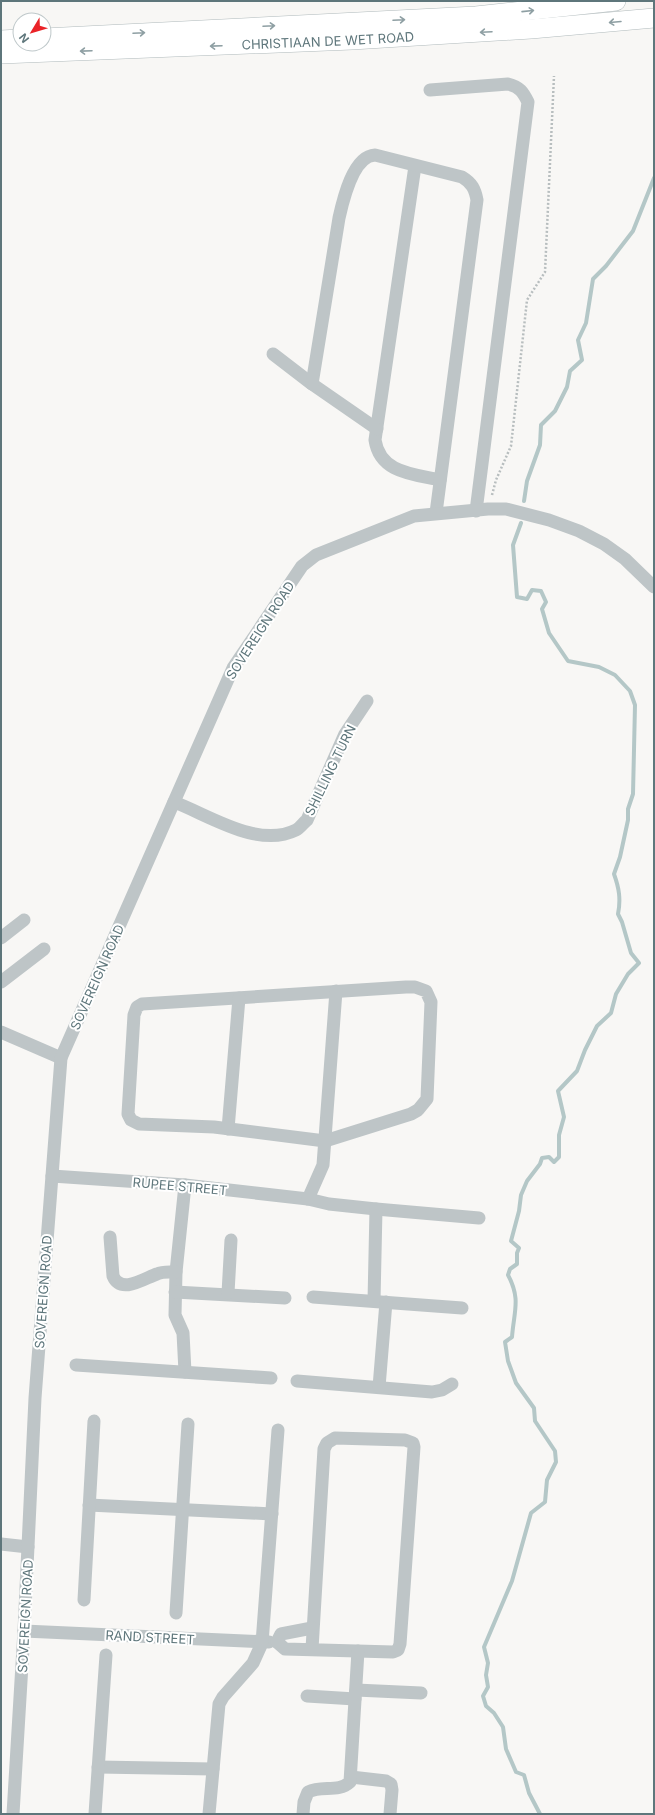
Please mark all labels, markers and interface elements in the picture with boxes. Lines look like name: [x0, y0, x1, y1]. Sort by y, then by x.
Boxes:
one-way arrow: [521, 7, 534, 14]
north arrow: [12, 12, 52, 52]
one-way arrow: [392, 16, 405, 24]
one-way arrow: [609, 18, 622, 25]
one-way arrow: [262, 23, 275, 30]
street label: CHRISTIAAN DE WET ROAD: [241, 28, 414, 52]
one-way arrow: [132, 29, 145, 37]
one-way arrow: [480, 29, 493, 36]
text: N: [16, 31, 32, 46]
one-way arrow: [210, 42, 223, 49]
one-way arrow: [80, 47, 93, 55]
street label: SOVEREIGN ROAD: [222, 578, 298, 682]
street label: SHILLING TURN: [301, 722, 359, 818]
street label: SOVEREIGN ROAD: [67, 922, 127, 1032]
street label: RUPEE STREET: [132, 1174, 228, 1198]
street label: SOVEREIGN ROAD: [31, 1235, 55, 1349]
street label: SOVEREIGN ROAD: [14, 1559, 36, 1673]
street label: RAND STREET: [105, 1627, 195, 1647]

